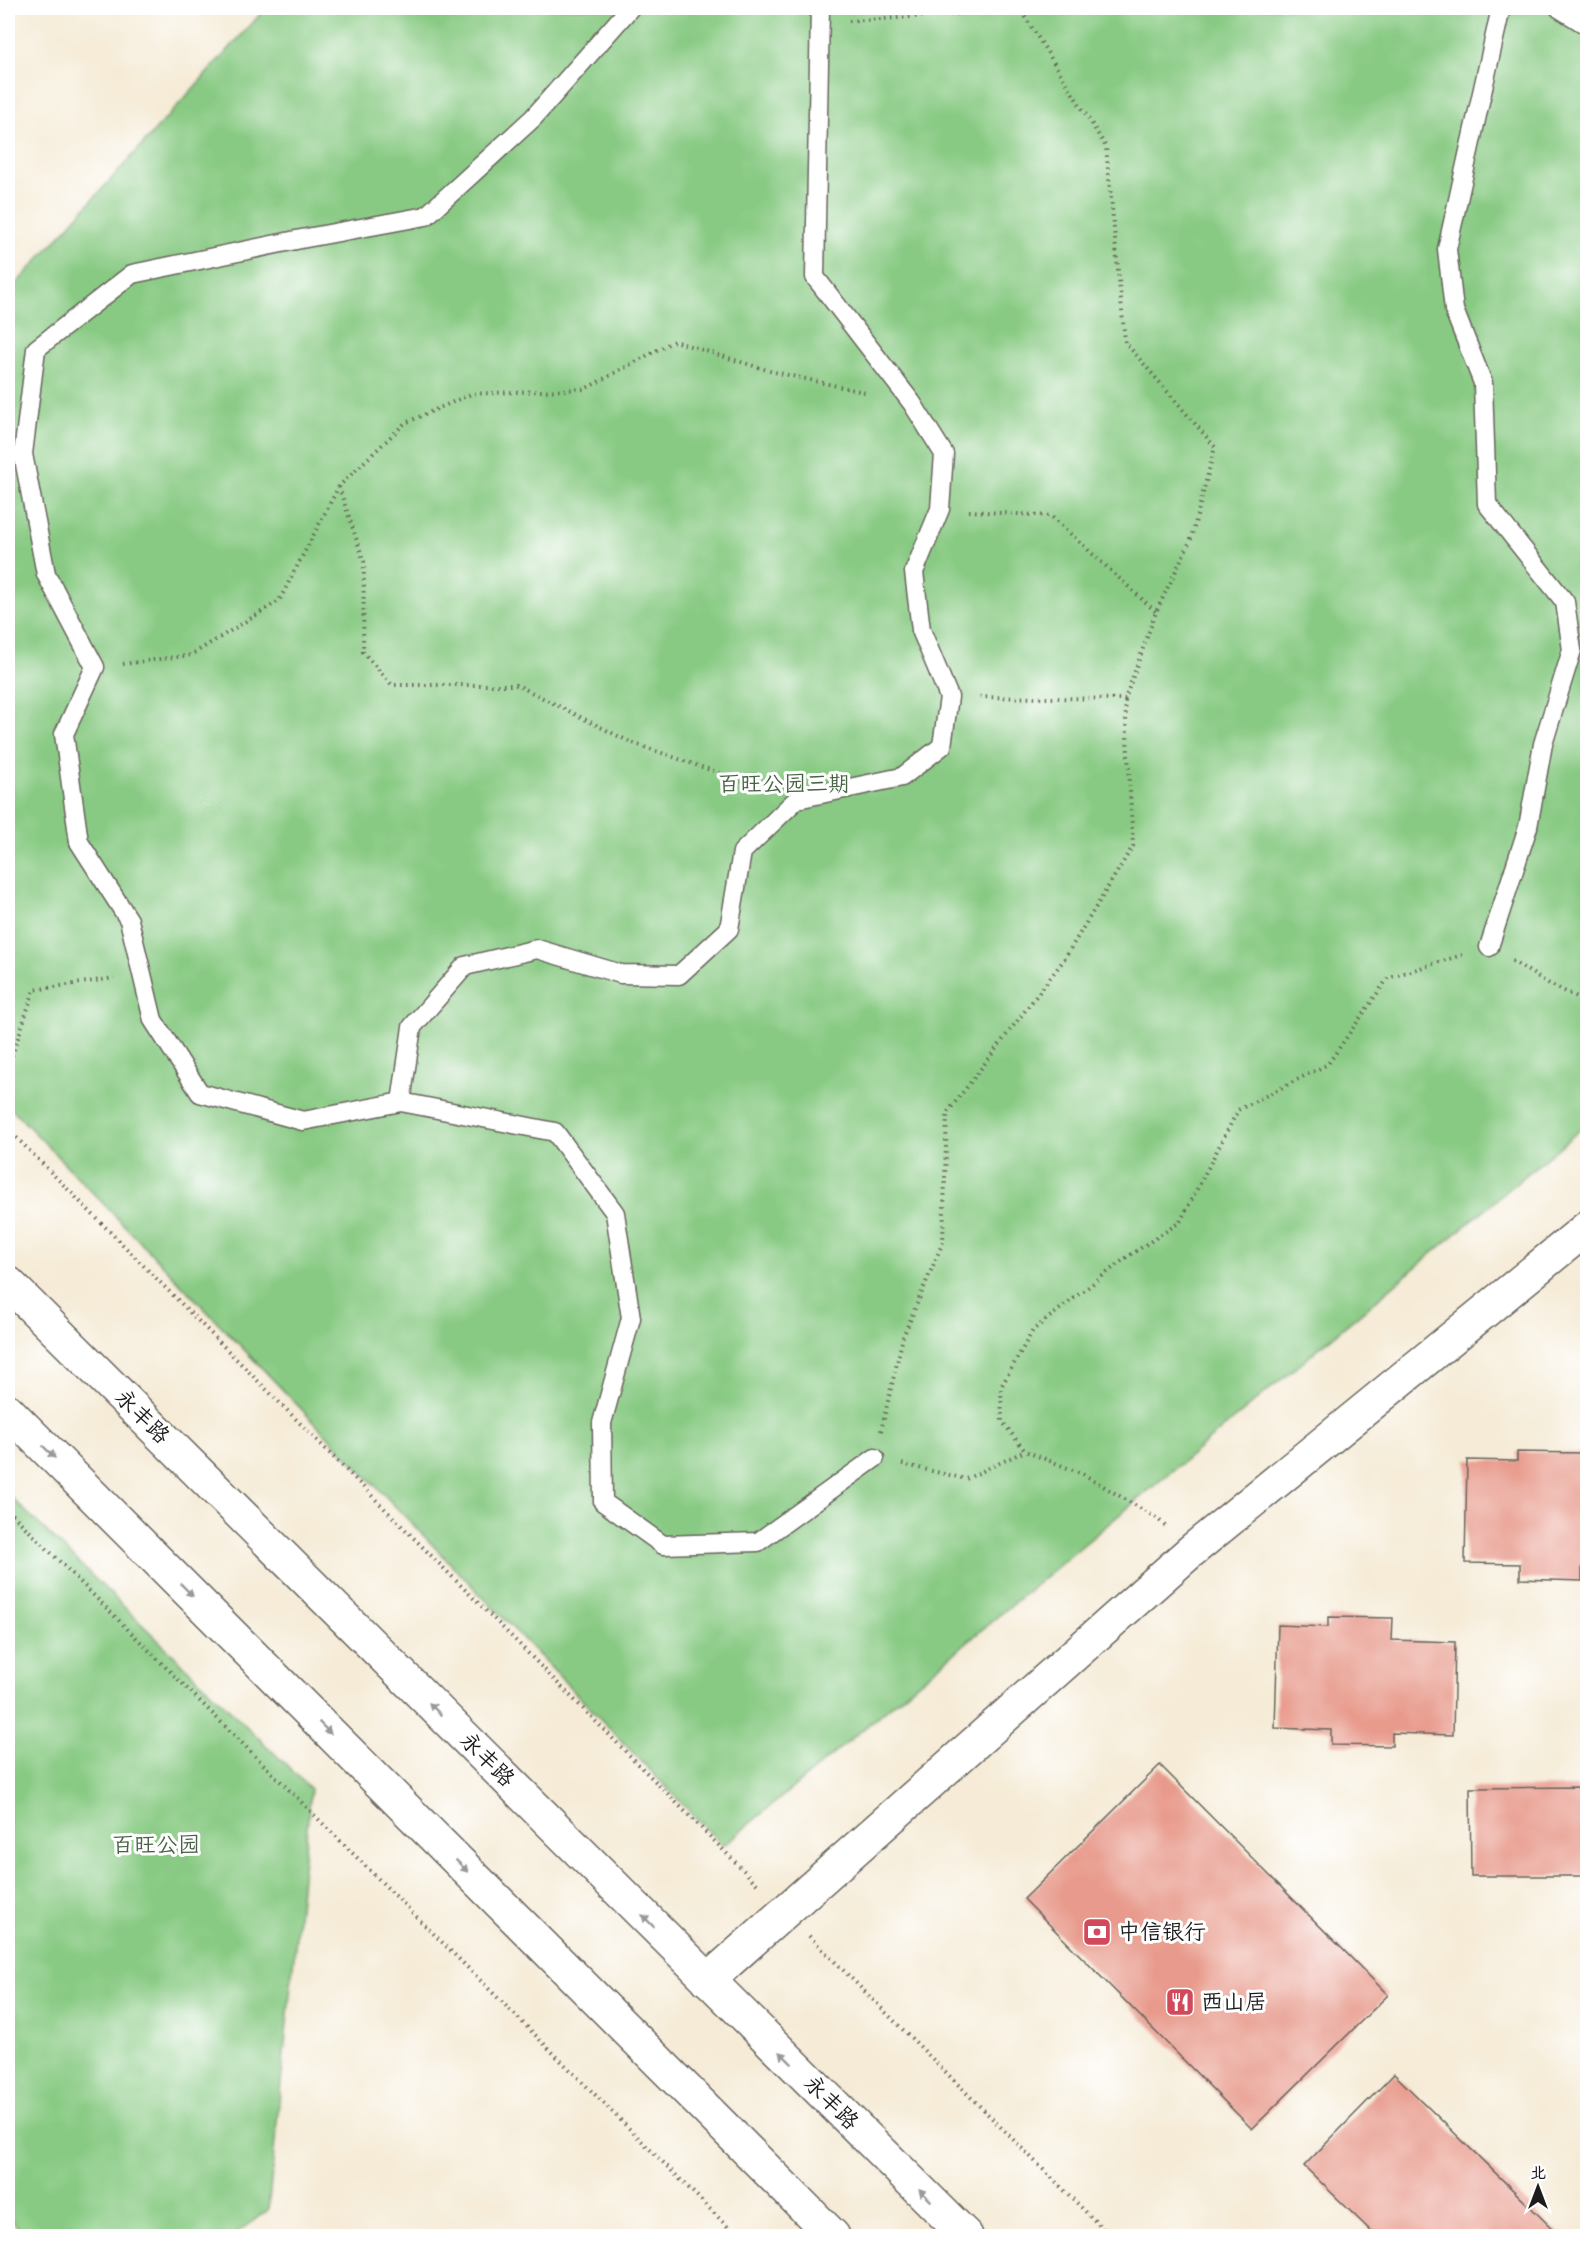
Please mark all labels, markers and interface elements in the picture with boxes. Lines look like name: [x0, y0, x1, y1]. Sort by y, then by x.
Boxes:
park label: 百旺公园三期: [718, 769, 850, 800]
street label: 永丰路: [108, 1383, 176, 1451]
one-way arrow: [41, 1445, 55, 1459]
one-way arrow: [179, 1583, 193, 1597]
one-way arrow: [428, 1702, 443, 1716]
one-way arrow: [317, 1721, 332, 1735]
street label: 永丰路: [453, 1726, 521, 1794]
park label: 百旺公园: [112, 1830, 200, 1861]
one-way arrow: [455, 1859, 470, 1873]
one-way arrow: [641, 1914, 655, 1928]
bank icon: 中信银行: [1081, 1916, 1113, 1948]
place label: 中信银行: [1118, 1917, 1206, 1948]
restaurant icon: 西山居: [1164, 1986, 1196, 2018]
place label: 西山居: [1201, 1987, 1267, 2018]
one-way arrow: [779, 2051, 794, 2065]
street label: 永丰路: [797, 2069, 865, 2137]
north arrow: [1508, 2157, 1568, 2217]
text: 北: [1530, 2162, 1546, 2184]
one-way arrow: [918, 2189, 932, 2203]

